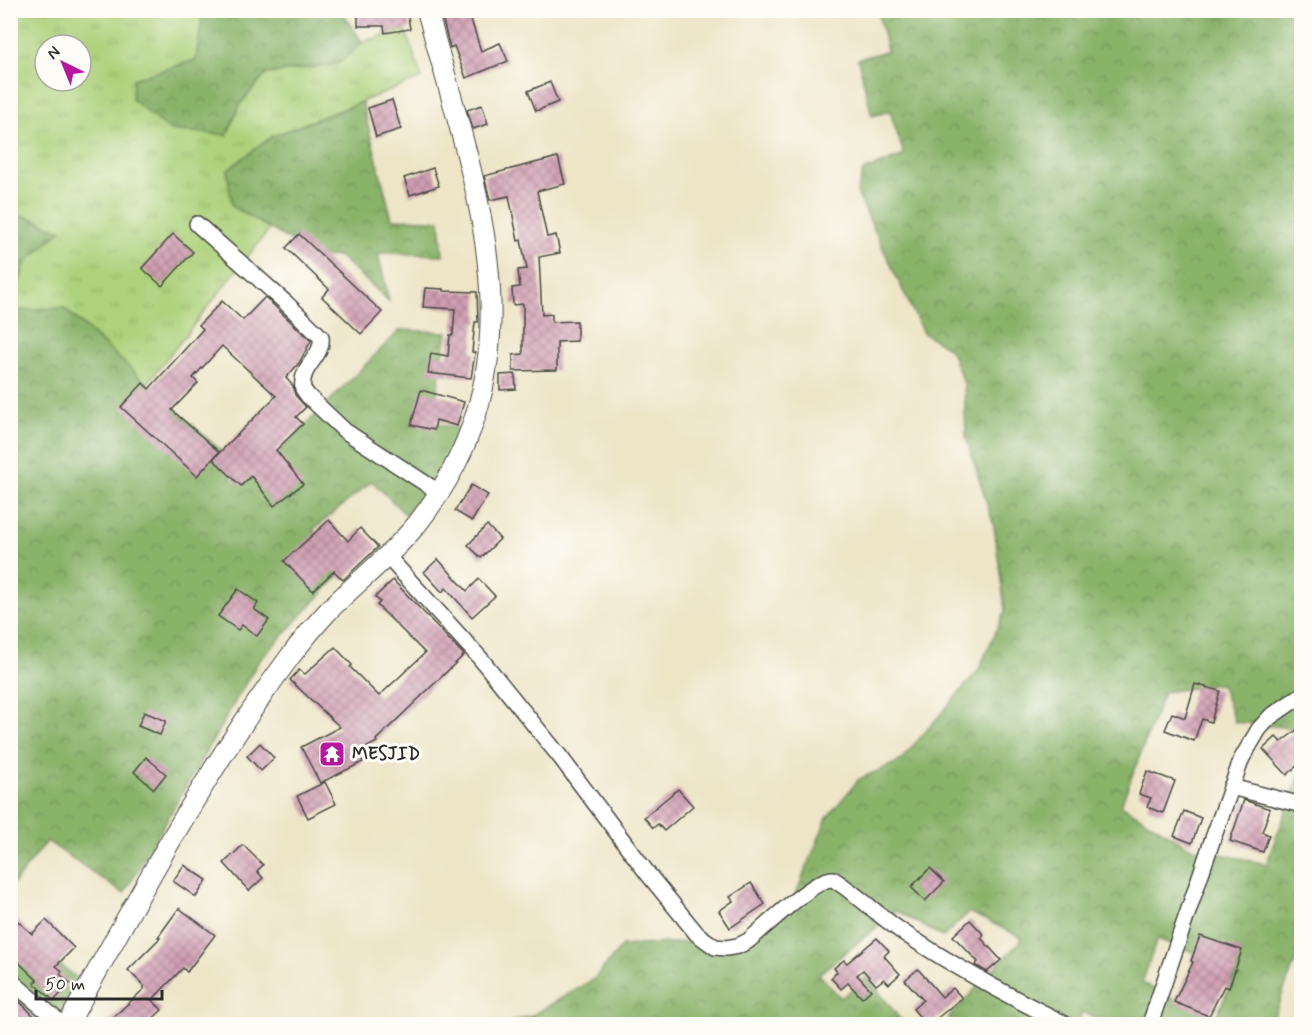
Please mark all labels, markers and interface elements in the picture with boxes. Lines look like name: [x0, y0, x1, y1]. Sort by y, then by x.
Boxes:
north arrow: [33, 33, 93, 93]
text: N: [43, 42, 65, 64]
temple icon: MESJID: [317, 739, 347, 769]
place label: MESJID: [352, 742, 420, 766]
scale bar: [36, 963, 162, 1001]
text: 50 m: [45, 973, 85, 997]

